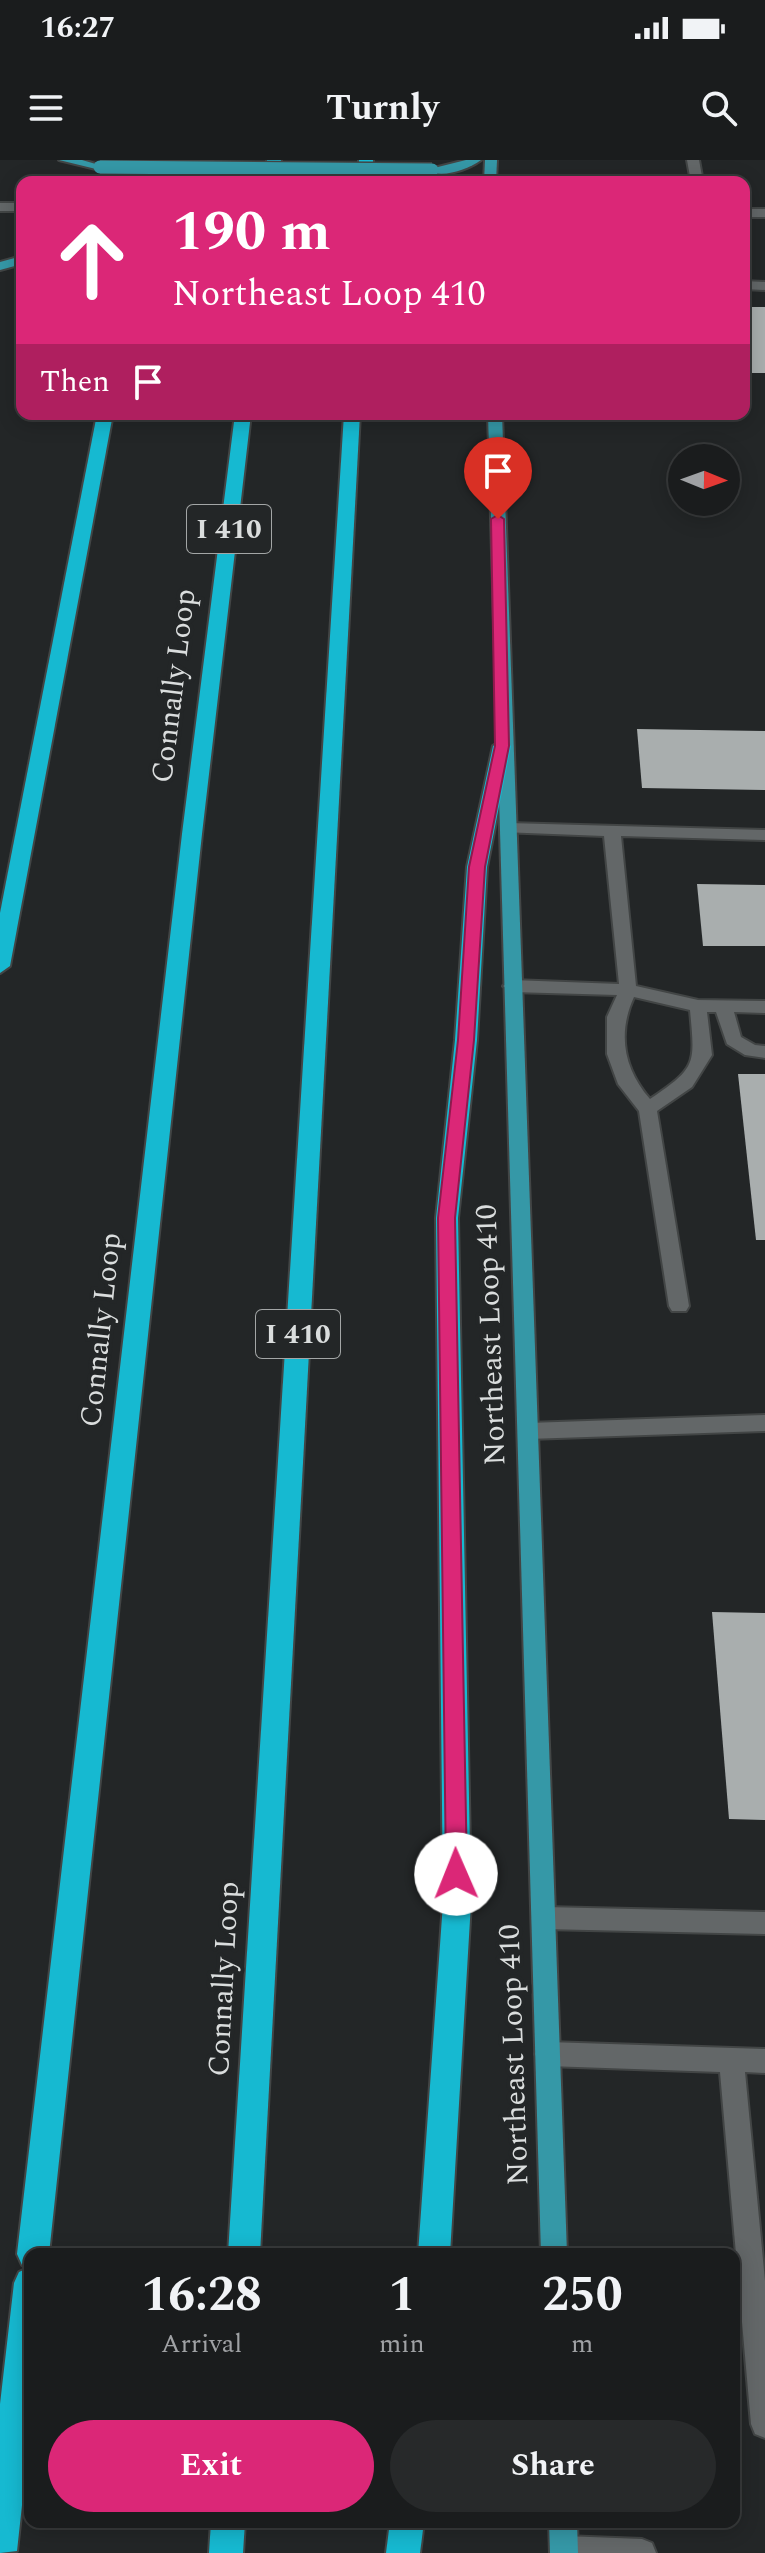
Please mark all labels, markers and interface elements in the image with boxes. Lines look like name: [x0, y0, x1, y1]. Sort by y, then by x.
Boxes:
text: 16:27: [40, 5, 115, 51]
text: Turnly: [326, 81, 439, 136]
icon: menu: [24, 86, 68, 130]
icon: search: [697, 86, 741, 130]
text: 190 m: [172, 190, 331, 275]
icon: ahead: [40, 208, 144, 312]
text: Northeast Loop 410: [172, 267, 486, 322]
text: Then: [40, 359, 110, 405]
icon: arrive: [126, 360, 170, 404]
pin: [464, 437, 532, 519]
north arrow: [668, 444, 740, 516]
map controls: [668, 444, 740, 516]
icon: arrive: [476, 449, 520, 493]
road number: I 410: [187, 505, 271, 553]
street label: Connally Loop: [139, 586, 209, 786]
street label: Northeast Loop 410: [463, 1204, 519, 1466]
street label: Connally Loop: [68, 1230, 134, 1430]
road number: I 410: [256, 1310, 340, 1358]
position arrow: [414, 1832, 498, 1916]
street label: Connally Loop: [196, 1880, 252, 2078]
street label: Northeast Loop 410: [486, 1924, 542, 2186]
text: 16:28: [141, 2259, 262, 2332]
text: 1: [388, 2259, 415, 2332]
text: 250: [542, 2259, 623, 2332]
text: Arrival: [161, 2324, 242, 2364]
text: min: [379, 2324, 425, 2364]
text: m: [571, 2324, 593, 2364]
button: Exit: [48, 2420, 374, 2512]
button: Share: [390, 2420, 716, 2512]

